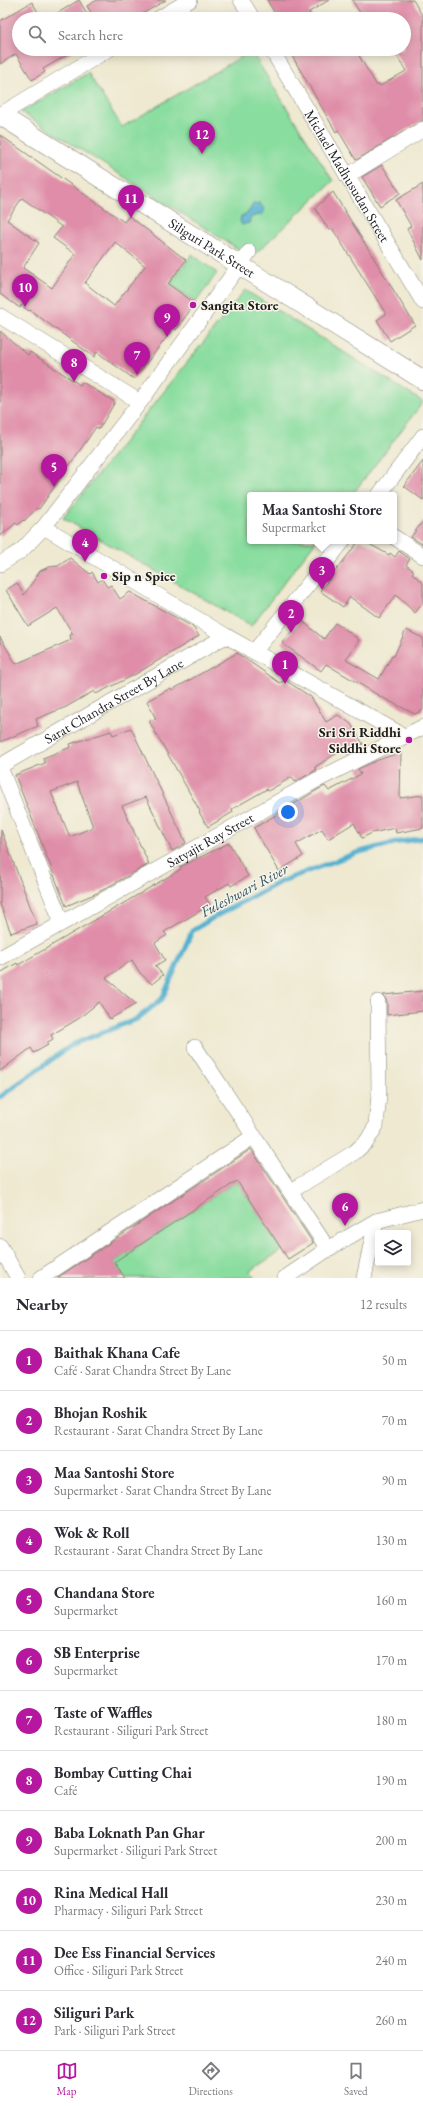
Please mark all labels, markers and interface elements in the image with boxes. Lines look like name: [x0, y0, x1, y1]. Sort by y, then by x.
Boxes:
search box: [12, 12, 411, 56]
icon: search: [26, 23, 48, 45]
text: Search here: [58, 25, 123, 44]
street label: Michael Madhusudan Street: [300, 106, 394, 246]
pin: 12: [189, 121, 215, 154]
pin: 11: [118, 185, 144, 218]
street label: Siliguri Park Street: [165, 214, 259, 282]
pin: 10: [12, 274, 38, 307]
place label: Sangita Store: [201, 296, 279, 314]
marker: Sangita Store: [188, 300, 198, 310]
pin: 9: [154, 304, 180, 337]
pin: 7: [124, 342, 150, 375]
pin: 8: [61, 349, 87, 382]
pin: 5: [41, 454, 67, 487]
popup: [247, 492, 397, 544]
text: Maa Santoshi Store: [262, 500, 382, 519]
text: Supermarket: [262, 519, 326, 536]
pin: 4: [72, 529, 98, 562]
pin: 3: [309, 557, 335, 590]
place label: Sip n Spice: [112, 567, 176, 585]
marker: Sip n Spice: [99, 571, 109, 581]
pin: 2: [278, 600, 304, 633]
pin: 1: [272, 651, 298, 684]
street label: Sarat Chandra Street By Lane: [41, 653, 187, 748]
place label: Sri Sri Riddhi Siddhi Store: [319, 723, 401, 757]
marker: Sri Sri Riddhi Siddhi Store: [404, 735, 414, 745]
your location: [278, 802, 298, 822]
street label: Satyajit Ray Street: [163, 808, 257, 872]
water label: Fuleshwari River: [196, 858, 292, 922]
pin: 6: [332, 1193, 358, 1226]
map controls: [375, 1230, 411, 1266]
button: layers: [375, 1230, 411, 1266]
text: Nearby: [16, 1293, 68, 1315]
text: 12 results: [360, 1296, 407, 1313]
text: Baithak Khana Cafe: [54, 1343, 180, 1362]
text: 1: [26, 1352, 32, 1369]
text: 50 m: [382, 1352, 407, 1369]
text: Café · Sarat Chandra Street By Lane: [54, 1362, 231, 1379]
text: Bhojan Roshik: [54, 1403, 147, 1422]
text: 2: [26, 1412, 32, 1429]
text: 70 m: [382, 1412, 407, 1429]
text: Restaurant · Sarat Chandra Street By Lane: [54, 1422, 263, 1439]
text: Maa Santoshi Store: [54, 1463, 174, 1482]
text: 3: [26, 1472, 32, 1489]
text: 90 m: [382, 1472, 407, 1489]
text: Supermarket · Sarat Chandra Street By Lane: [54, 1482, 272, 1499]
text: Wok & Roll: [54, 1523, 129, 1542]
text: 4: [26, 1532, 32, 1549]
text: 130 m: [376, 1532, 407, 1549]
text: Restaurant · Sarat Chandra Street By Lane: [54, 1542, 263, 1559]
text: Chandana Store: [54, 1583, 154, 1602]
text: 5: [26, 1592, 32, 1609]
text: 160 m: [376, 1592, 407, 1609]
text: Supermarket: [54, 1602, 118, 1619]
text: SB Enterprise: [54, 1643, 140, 1662]
text: 6: [26, 1652, 32, 1669]
text: 170 m: [376, 1652, 407, 1669]
text: Supermarket: [54, 1662, 118, 1679]
text: Taste of Waffles: [54, 1703, 152, 1722]
text: 7: [26, 1712, 32, 1729]
text: 180 m: [376, 1712, 407, 1729]
text: Restaurant · Siliguri Park Street: [54, 1722, 208, 1739]
text: Bombay Cutting Chai: [54, 1763, 192, 1782]
text: 8: [26, 1772, 32, 1789]
text: 190 m: [376, 1772, 407, 1789]
text: Café: [54, 1782, 77, 1799]
text: Baba Loknath Pan Ghar: [54, 1823, 205, 1842]
text: 9: [26, 1832, 32, 1849]
text: 200 m: [376, 1832, 407, 1849]
text: Supermarket · Siliguri Park Street: [54, 1842, 217, 1859]
text: Rina Medical Hall: [54, 1883, 168, 1902]
text: 10: [22, 1892, 36, 1909]
text: 230 m: [376, 1892, 407, 1909]
text: Pharmacy · Siliguri Park Street: [54, 1902, 203, 1919]
text: Dee Ess Financial Services: [54, 1943, 215, 1962]
text: 11: [22, 1952, 36, 1969]
text: 240 m: [376, 1952, 407, 1969]
text: Office · Siliguri Park Street: [54, 1962, 183, 1979]
text: Siliguri Park: [54, 2003, 134, 2022]
text: 12: [22, 2012, 36, 2029]
text: 260 m: [376, 2012, 407, 2029]
text: Park · Siliguri Park Street: [54, 2022, 175, 2039]
tab: Map: [56, 2060, 78, 2098]
tab: Directions: [189, 2060, 233, 2098]
tab: Saved: [344, 2060, 367, 2098]

